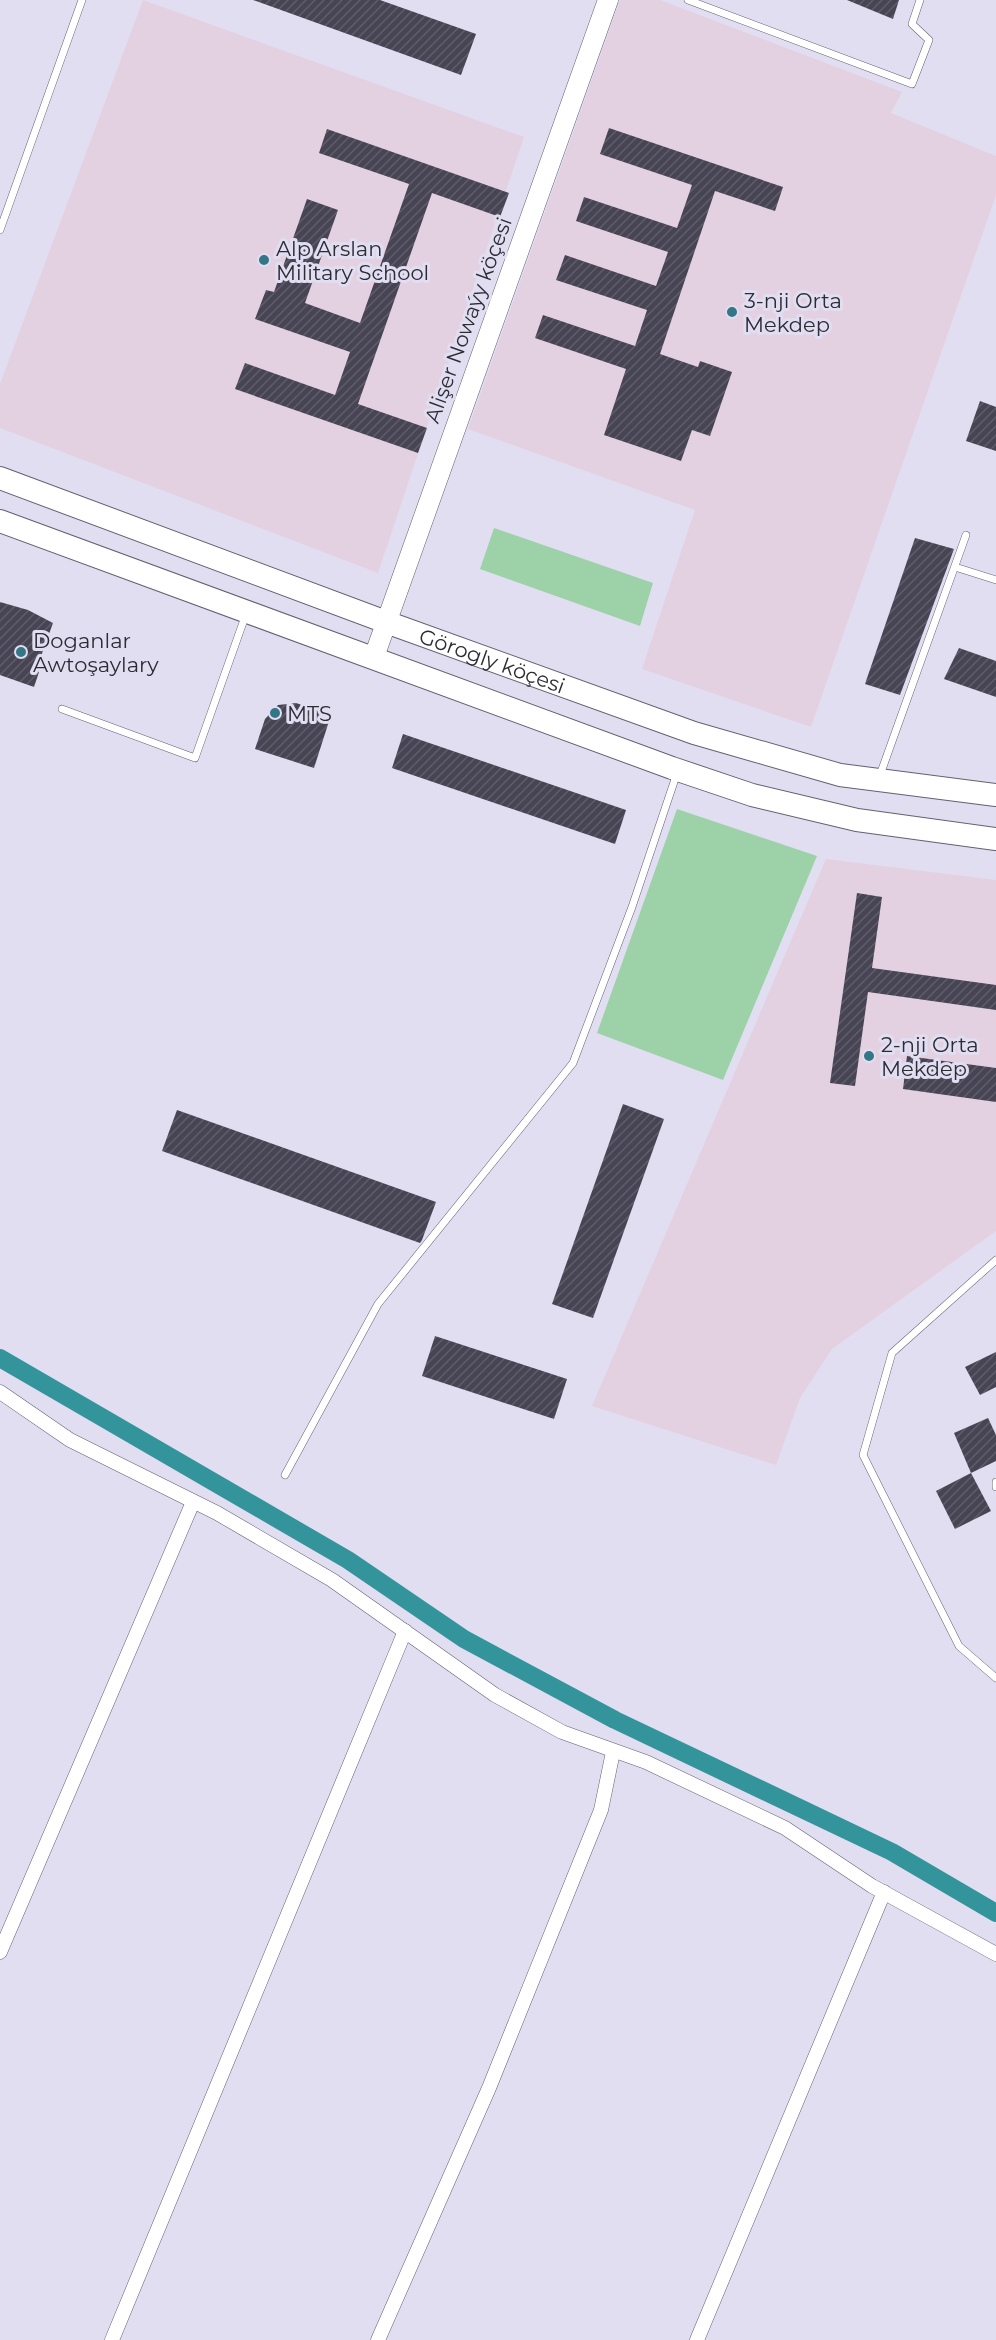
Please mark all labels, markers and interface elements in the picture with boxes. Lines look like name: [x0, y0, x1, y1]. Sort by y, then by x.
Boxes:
street label: Alişer Nowaýy köçesi: [419, 214, 517, 426]
place label: Alp Arslan Military School: [276, 236, 429, 285]
marker: Alp Arslan Military School: [257, 253, 271, 267]
place label: 3-nji Orta Mekdep: [744, 288, 842, 337]
marker: 3-nji Orta Mekdep: [725, 305, 739, 319]
street label: Görogly köçesi: [416, 623, 569, 698]
place label: Doganlar Awtoşaylary: [33, 628, 159, 677]
marker: Doganlar Awtoşaylary: [14, 645, 28, 659]
place label: MTS: [287, 701, 332, 726]
marker: MTS: [268, 706, 282, 720]
place label: 2-nji Orta Mekdep: [881, 1032, 979, 1081]
marker: 2-nji Orta Mekdep: [862, 1049, 876, 1063]

